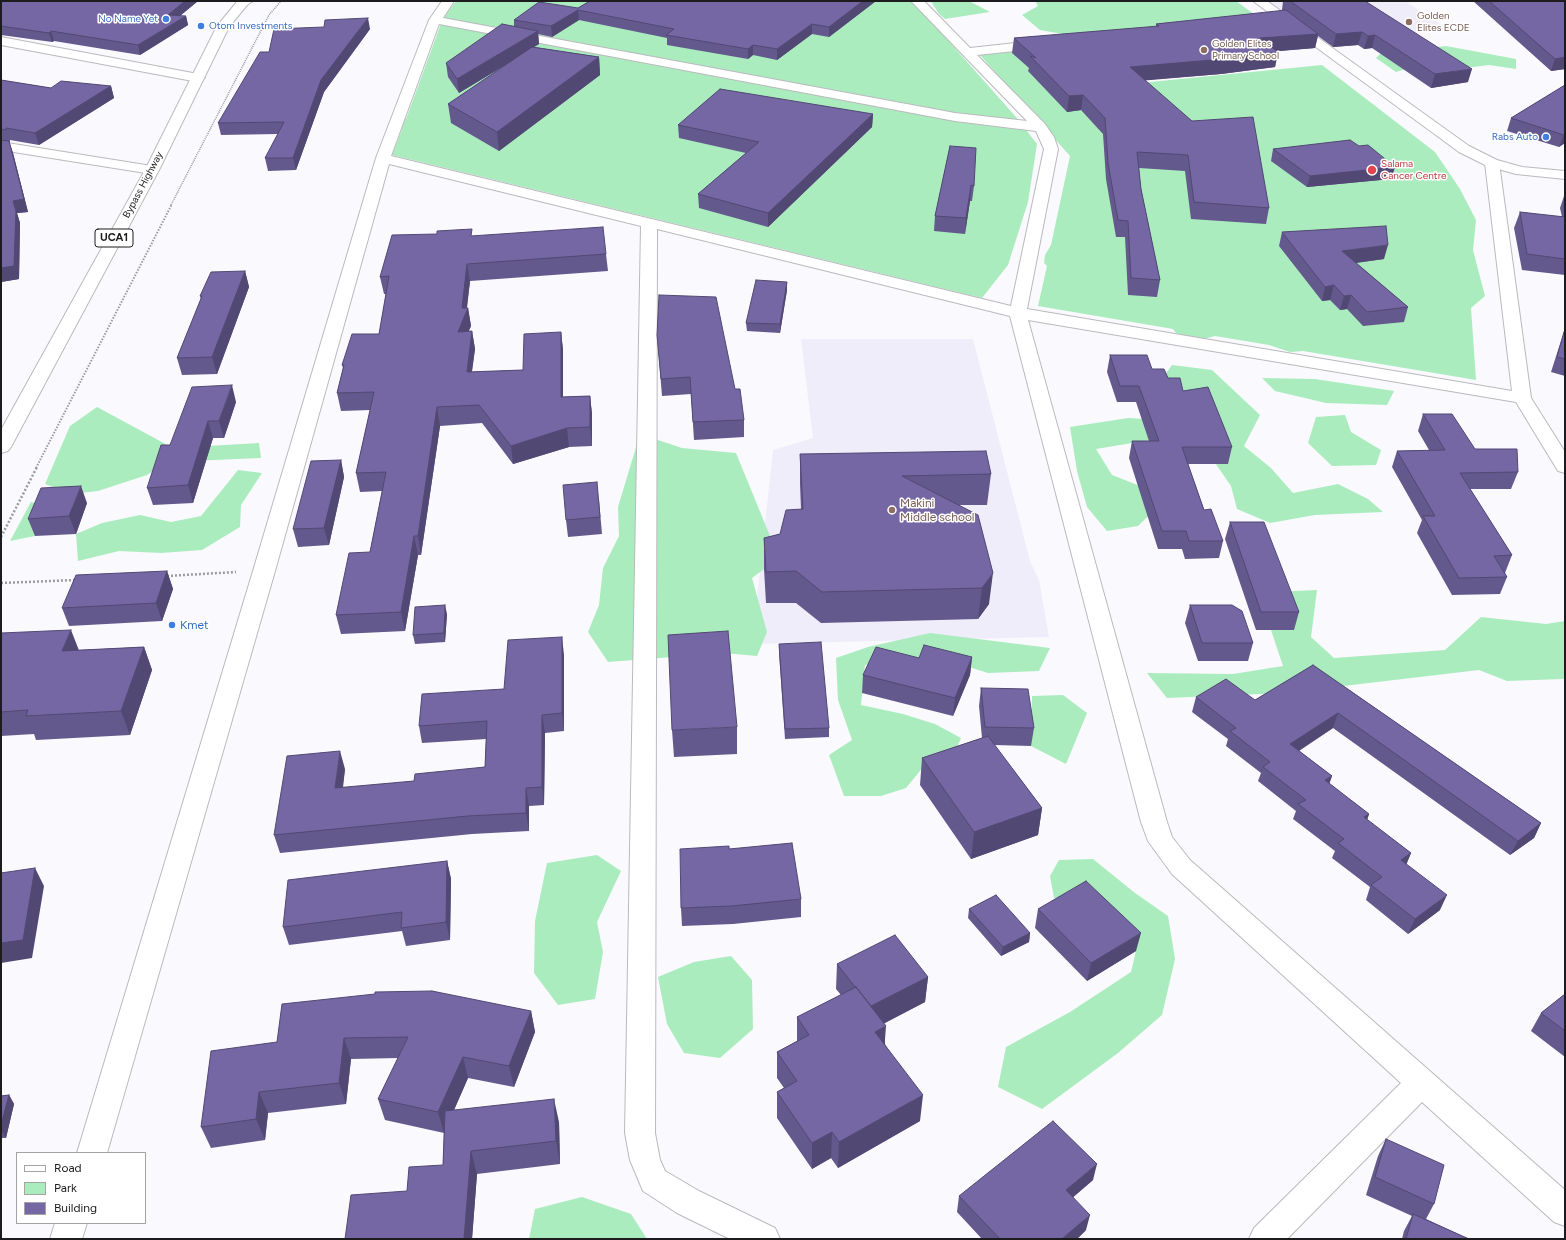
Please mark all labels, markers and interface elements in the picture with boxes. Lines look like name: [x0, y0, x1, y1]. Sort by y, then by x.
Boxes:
place label: Golden Elites ECDE: [1417, 10, 1470, 34]
place label: No Name Yet: [98, 13, 158, 25]
marker: No Name Yet: [161, 14, 171, 24]
marker: Golden Elites ECDE: [1404, 17, 1414, 27]
place label: Otom Investments: [209, 20, 292, 32]
marker: Otom Investments: [196, 21, 206, 31]
place label: Golden Elites Primary School: [1212, 38, 1279, 62]
marker: Golden Elites Primary School: [1199, 45, 1209, 55]
place label: Rabs Auto: [1492, 131, 1538, 143]
marker: Rabs Auto: [1541, 132, 1551, 142]
street label: Bypass Highway: [120, 150, 166, 220]
place label: Salama Cancer Centre: [1381, 158, 1446, 182]
marker: Salama Cancer Centre: [1366, 164, 1378, 176]
road number: UCA1: [95, 229, 133, 247]
place label: Makini Middle school: [900, 496, 974, 524]
marker: Makini Middle school: [887, 505, 897, 515]
place label: Kmet: [180, 618, 209, 632]
marker: Kmet: [167, 620, 177, 630]
legend: [16, 1152, 146, 1224]
text: Road: [54, 1161, 82, 1175]
text: Park: [54, 1181, 77, 1195]
text: Building: [54, 1201, 97, 1215]

